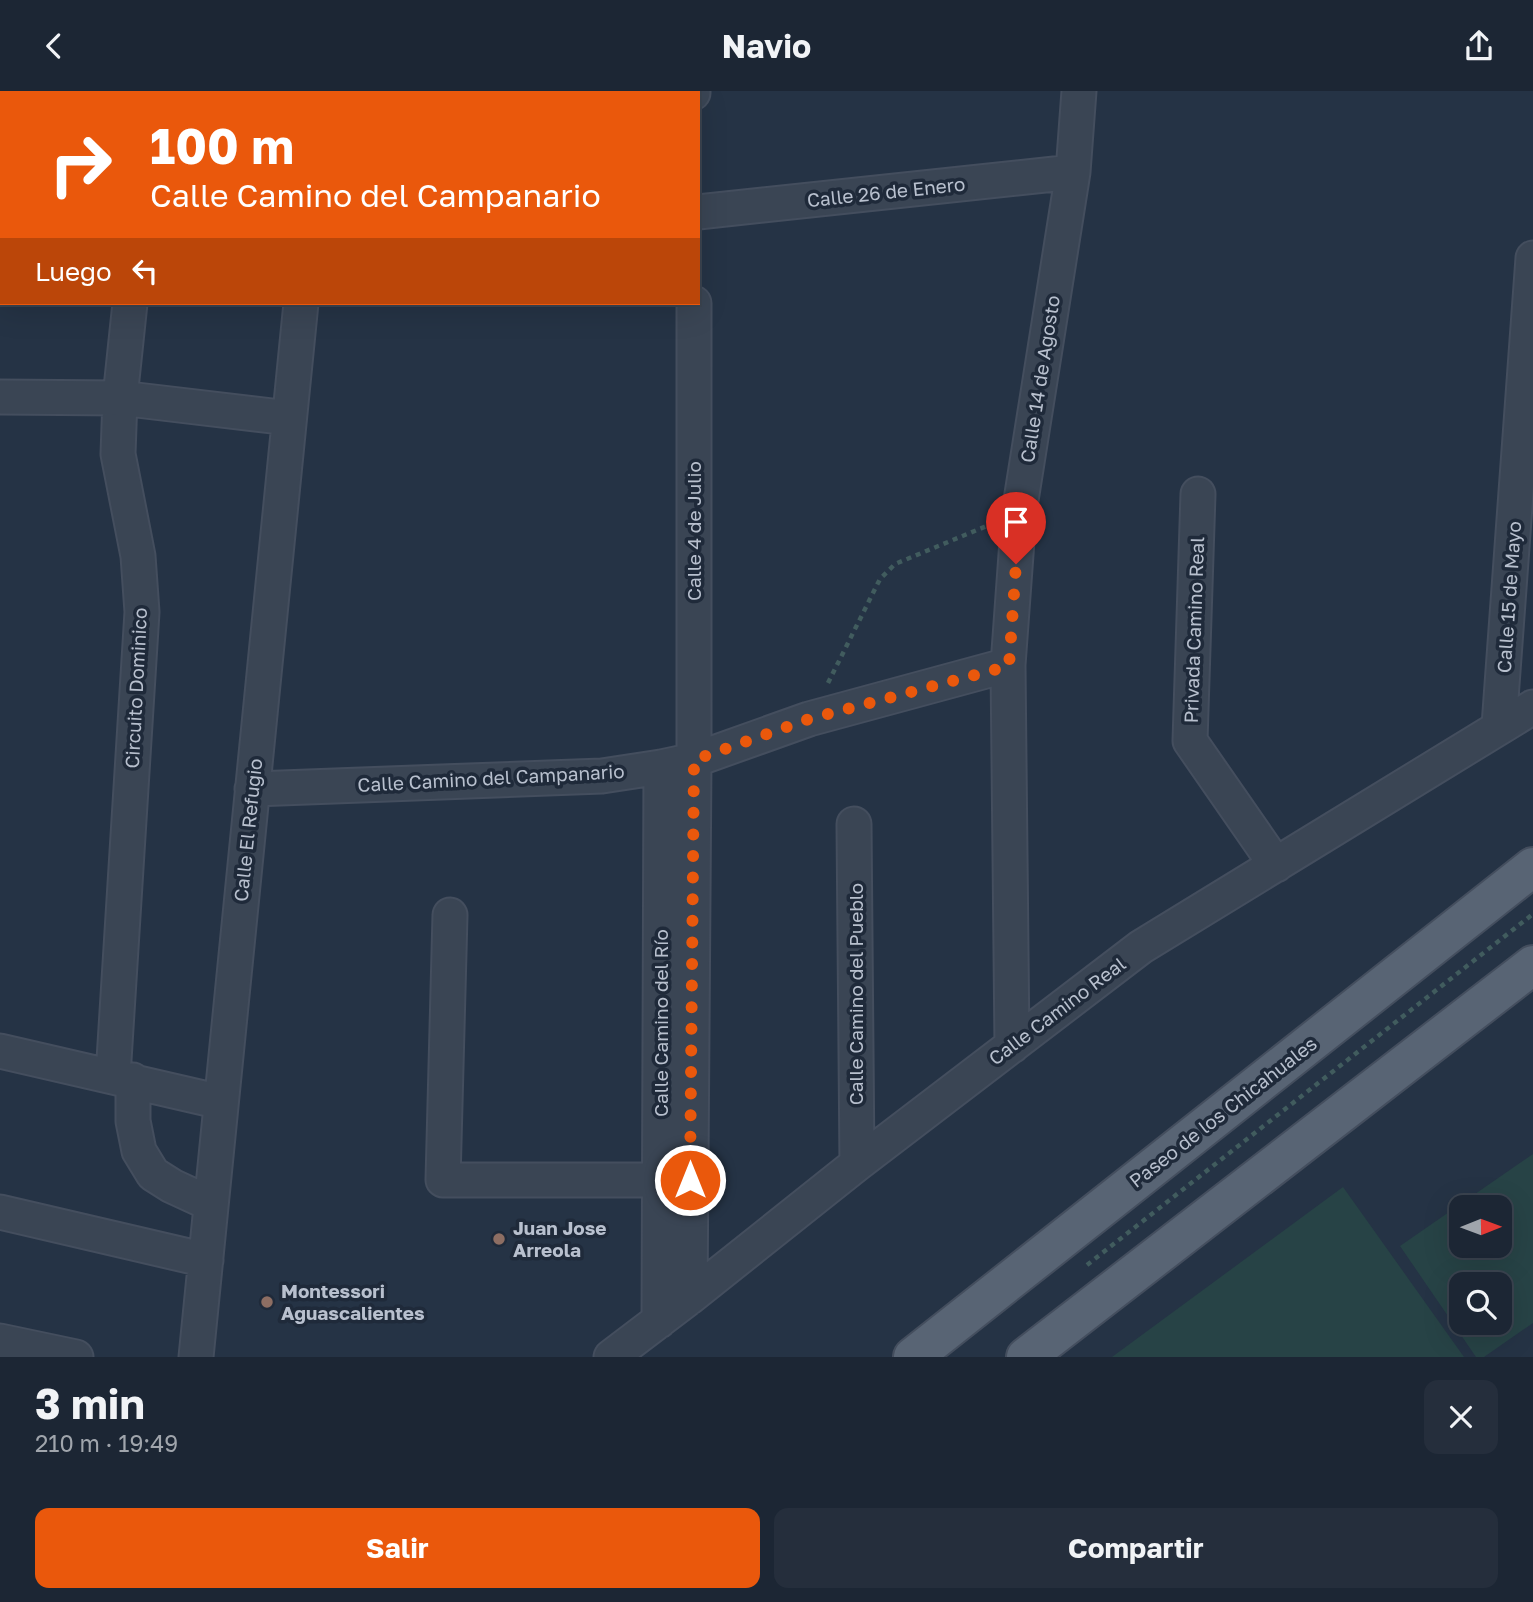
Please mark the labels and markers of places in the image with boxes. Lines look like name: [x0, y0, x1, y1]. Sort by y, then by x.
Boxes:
pin: [986, 492, 1046, 564]
place label: Juan Jose Arreola: [513, 1216, 606, 1261]
marker: Juan Jose Arreola: [491, 1231, 507, 1247]
place label: Montessori Aguascalientes: [281, 1279, 425, 1324]
marker: Montessori Aguascalientes: [259, 1294, 275, 1310]

